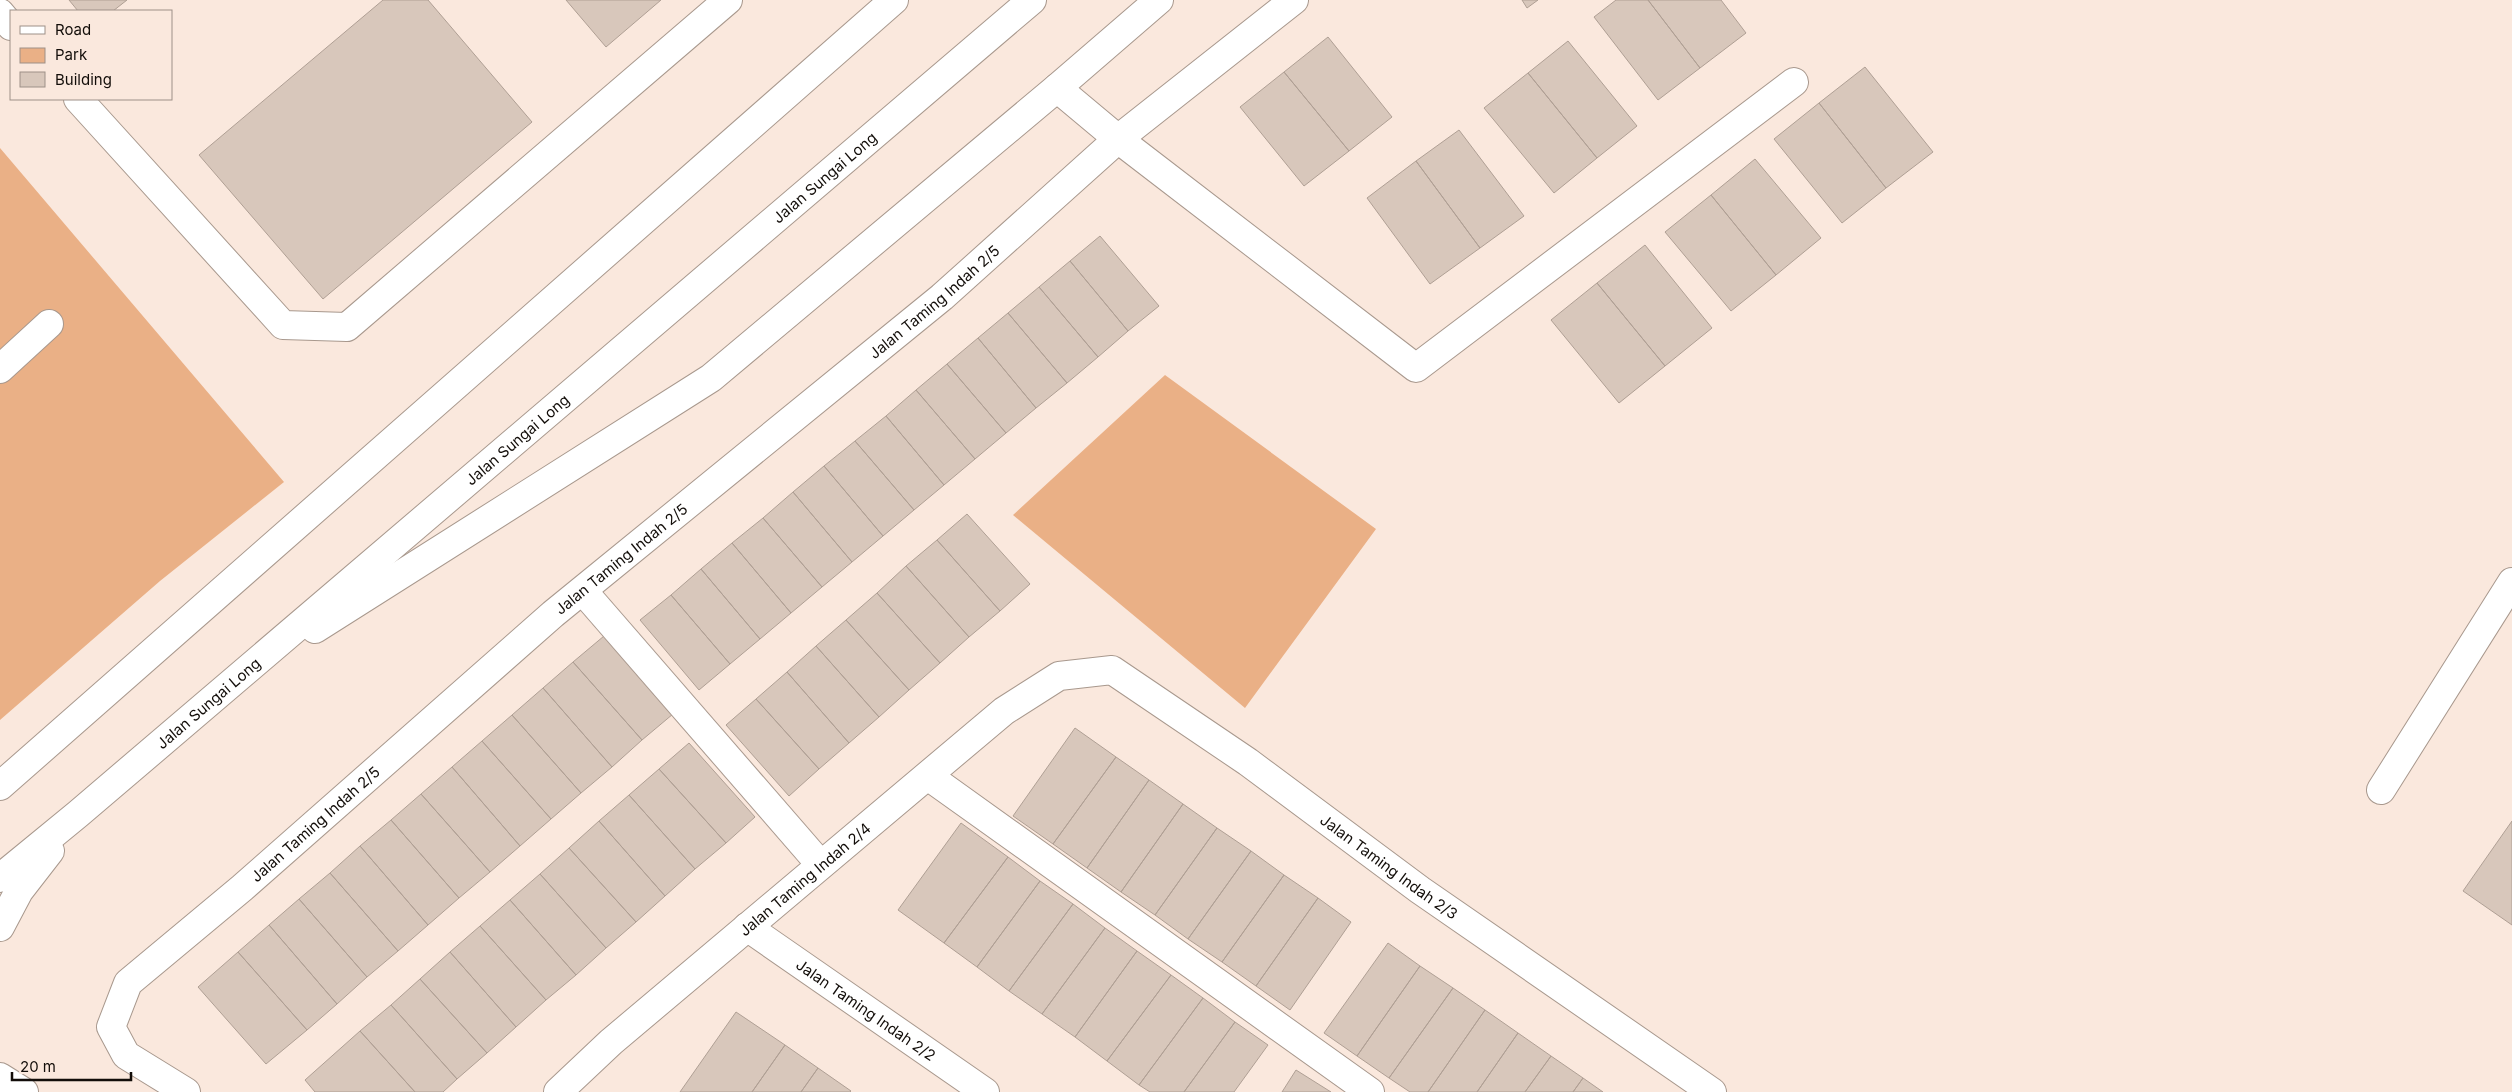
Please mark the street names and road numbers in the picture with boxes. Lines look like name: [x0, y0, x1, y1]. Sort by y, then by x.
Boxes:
street label: Jalan Sungai Long: [768, 128, 880, 227]
street label: Jalan Taming Indah 2/5: [865, 241, 1003, 362]
street label: Jalan Sungai Long: [461, 390, 573, 489]
street label: Jalan Taming Indah 2/5: [551, 499, 691, 618]
street label: Jalan Sungai Long: [152, 653, 264, 753]
street label: Jalan Taming Indah 2/5: [247, 762, 383, 886]
street label: Jalan Taming Indah 2/3: [1317, 810, 1462, 923]
street label: Jalan Taming Indah 2/4: [735, 818, 874, 940]
street label: Jalan Taming Indah 2/2: [793, 955, 940, 1065]

